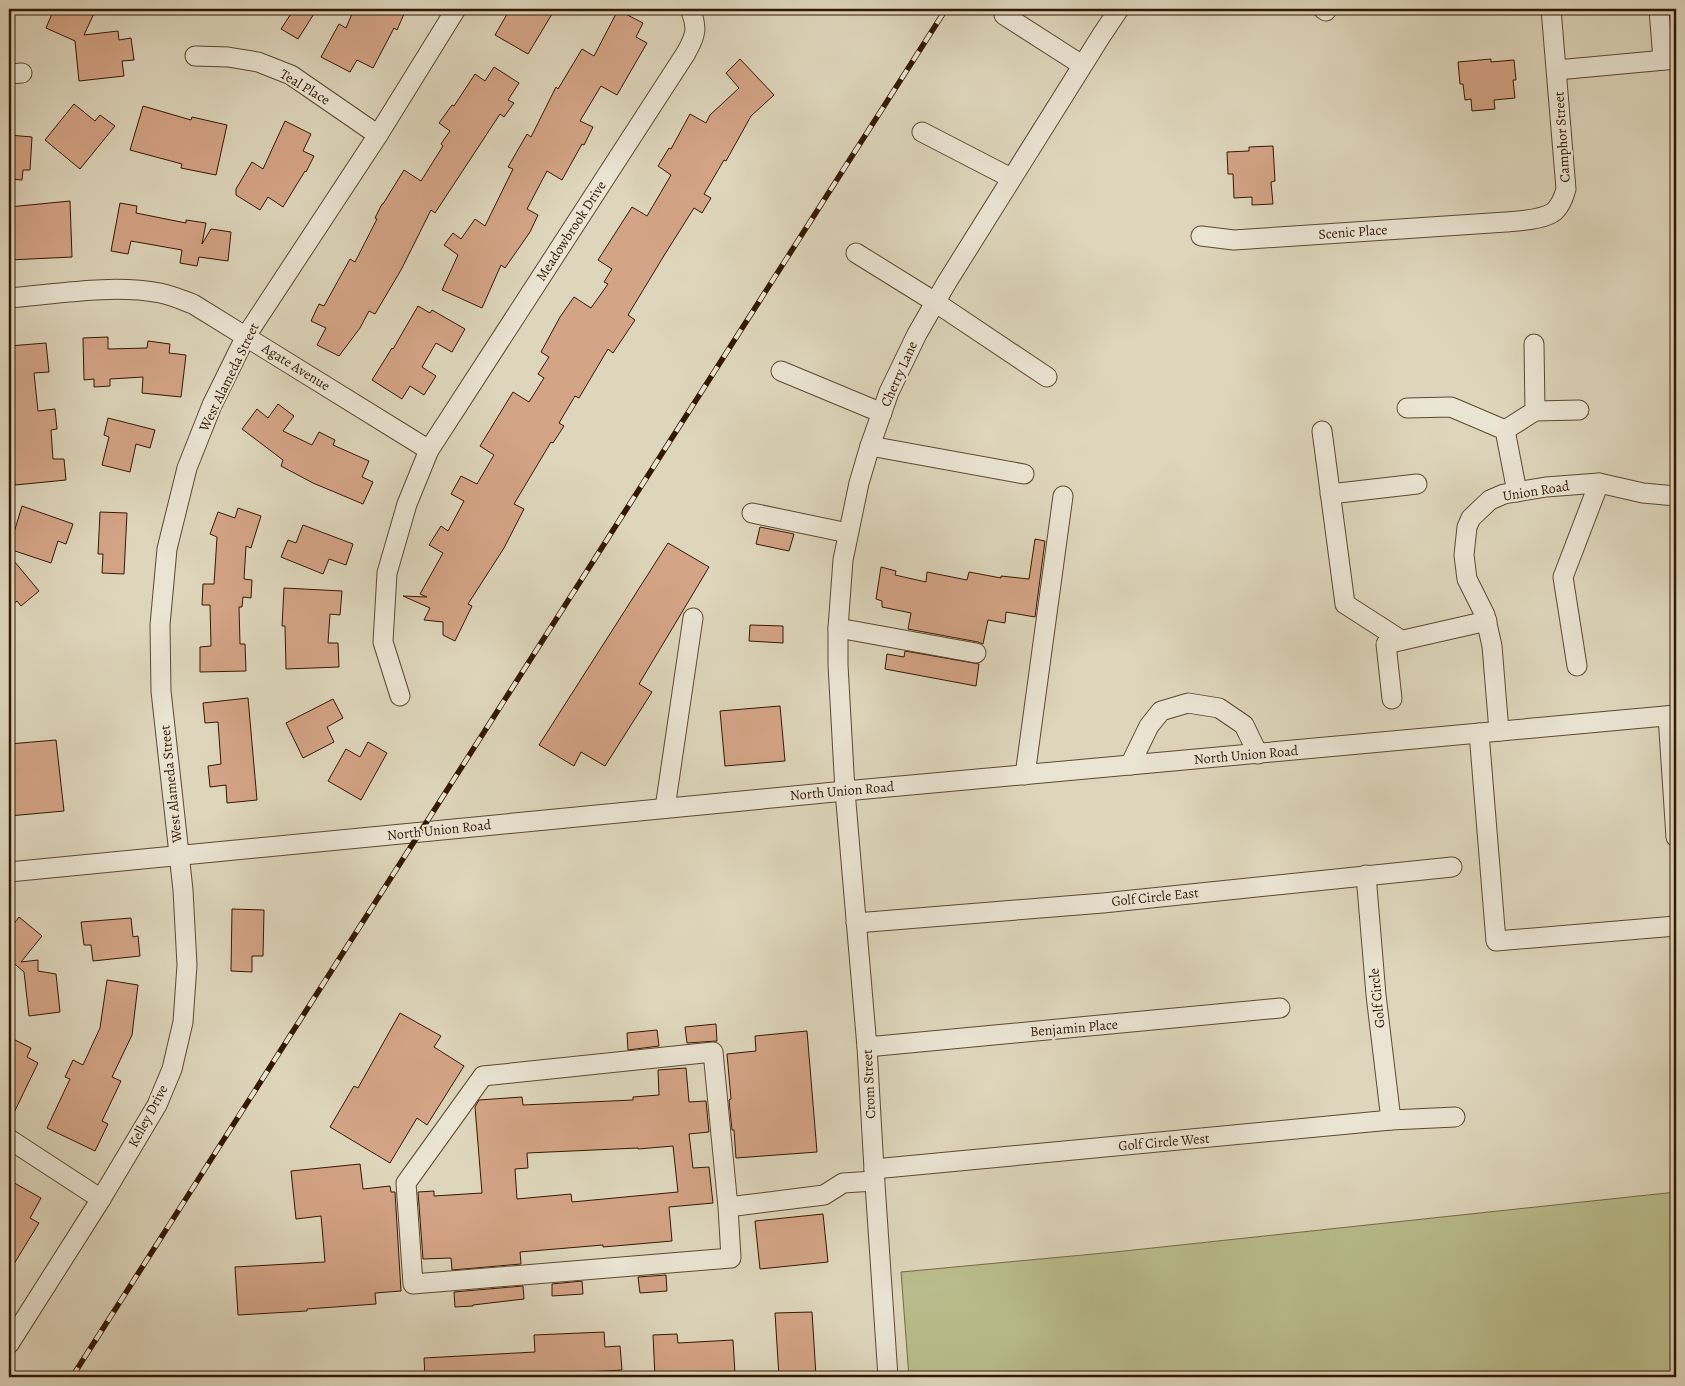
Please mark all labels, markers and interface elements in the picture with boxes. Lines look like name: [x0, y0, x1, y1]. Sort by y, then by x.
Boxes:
street label: Teal Place: [276, 65, 334, 109]
street label: Camphor Street: [1549, 90, 1575, 183]
street label: Meadowbrook Drive: [531, 177, 611, 285]
street label: Scenic Place: [1318, 220, 1388, 244]
street label: West Alameda Street: [194, 319, 264, 435]
street label: Agate Avenue: [258, 338, 334, 395]
street label: Cherry Lane: [876, 338, 922, 410]
street label: Union Road: [1501, 476, 1571, 506]
street label: West Alameda Street: [155, 724, 187, 845]
street label: North Union Road: [1193, 741, 1299, 769]
street label: North Union Road: [789, 777, 895, 805]
street label: North Union Road: [386, 815, 492, 845]
street label: Golf Circle East: [1110, 883, 1200, 911]
street label: Golf Circle: [1364, 967, 1390, 1029]
street label: Benjamin Place: [1029, 1015, 1119, 1041]
street label: Crom Street: [858, 1048, 880, 1119]
street label: Kelley Drive: [124, 1081, 172, 1151]
street label: Golf Circle West: [1118, 1129, 1211, 1155]

